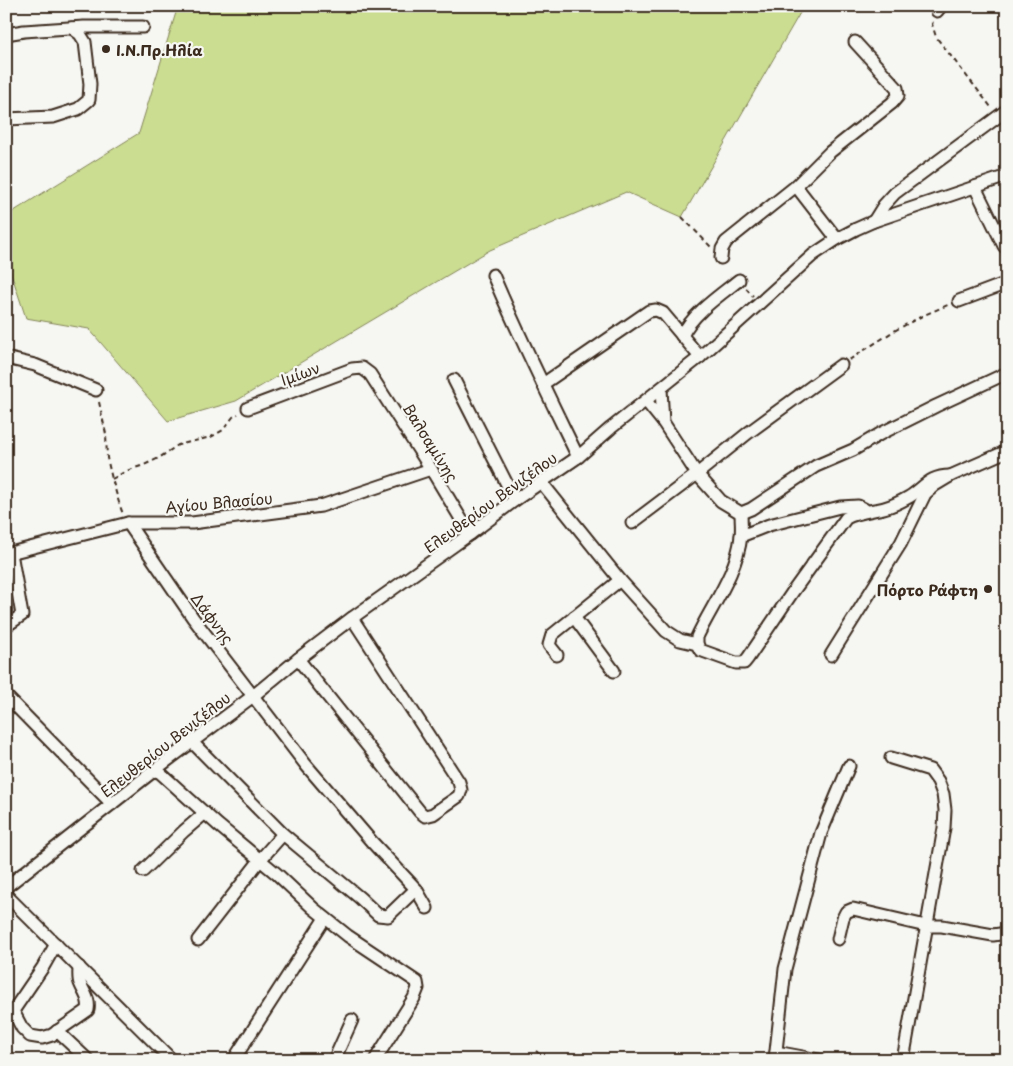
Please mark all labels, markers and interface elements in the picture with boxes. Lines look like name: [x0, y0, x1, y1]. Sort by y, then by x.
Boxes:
place label: Ι.Ν.Πρ.Ηλία: [116, 38, 203, 61]
marker: Ι.Ν.Πρ.Ηλία: [100, 43, 112, 55]
street label: Ιμίων: [277, 355, 323, 391]
street label: Βαλσαμίνης: [398, 398, 464, 486]
street label: Ελευθερίου Βενιζέλου: [419, 446, 561, 558]
street label: Αγίου Βλασίου: [165, 486, 273, 518]
place label: Πόρτο Ράφτη: [877, 578, 978, 601]
marker: Πόρτο Ράφτη: [982, 583, 994, 595]
street label: Δάφνης: [186, 588, 240, 649]
street label: Ελευθερίου Βενιζέλου: [95, 686, 235, 802]

